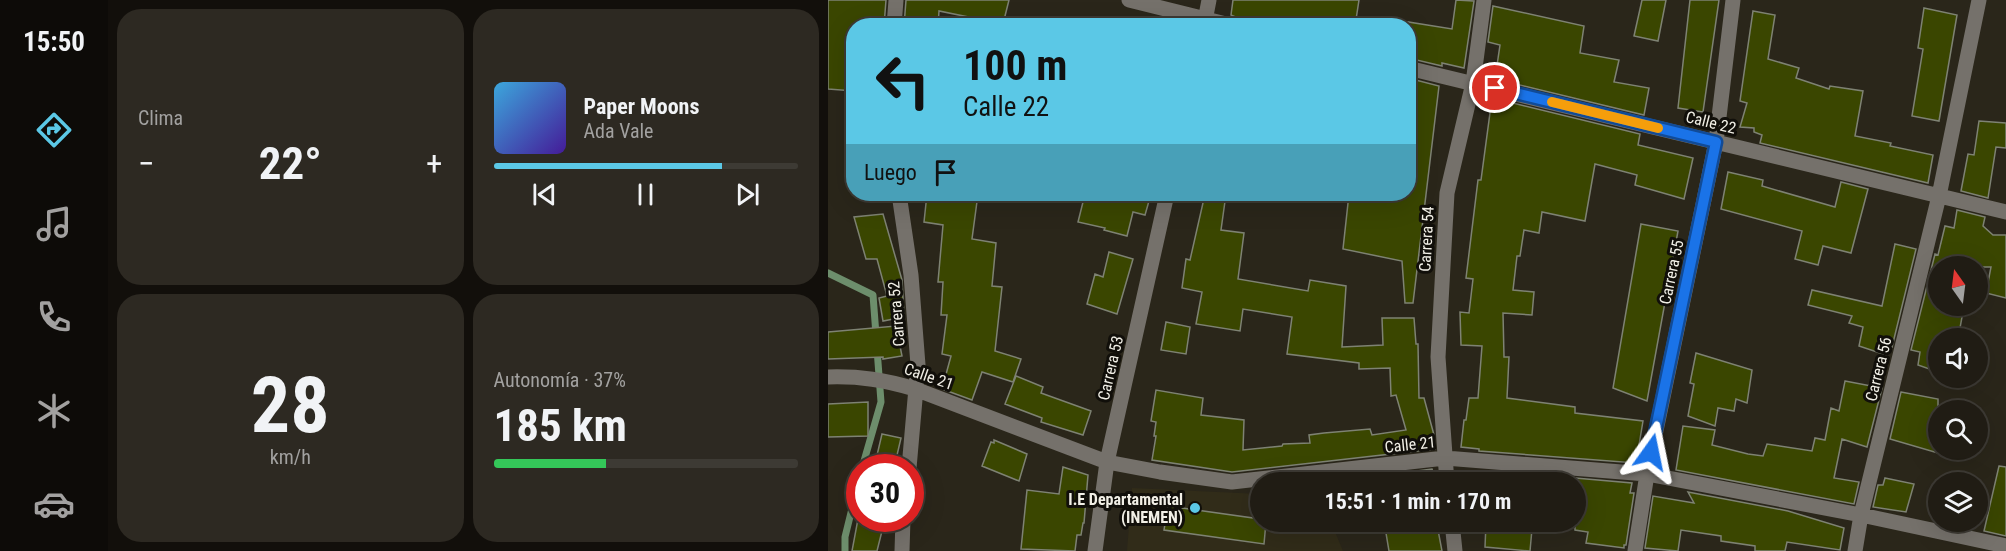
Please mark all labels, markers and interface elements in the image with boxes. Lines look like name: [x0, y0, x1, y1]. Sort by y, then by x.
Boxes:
text: 15:50: [23, 26, 85, 58]
text: 100 m: [963, 41, 1068, 90]
icon: left: [864, 42, 942, 120]
pin: [1469, 62, 1520, 113]
icon: arrive: [1478, 71, 1511, 104]
text: Calle 22: [963, 91, 1049, 123]
text: Paper Moons: [584, 94, 699, 119]
text: Clima: [138, 106, 183, 130]
street label: Calle 22: [1684, 107, 1738, 138]
icon: directions: [33, 109, 75, 151]
text: Ada Vale: [584, 119, 653, 143]
text: 22°: [259, 137, 322, 190]
text: −: [138, 144, 155, 183]
text: +: [426, 144, 442, 183]
icon: arrive: [929, 156, 962, 189]
text: Luego: [864, 160, 917, 185]
icon: previous: [528, 178, 561, 211]
icon: pause: [629, 178, 662, 211]
icon: next: [731, 178, 764, 211]
icon: music: [33, 203, 75, 245]
street label: Carrera 54: [1415, 206, 1438, 272]
street label: Carrera 55: [1655, 238, 1688, 306]
north arrow: [1928, 256, 1988, 316]
map controls: [1928, 256, 1988, 532]
street label: Carrera 52: [884, 280, 909, 347]
icon: phone: [33, 296, 75, 338]
button: sound: [1928, 328, 1988, 388]
street label: Carrera 53: [1094, 334, 1127, 402]
street label: Carrera 56: [1861, 335, 1896, 403]
street label: Calle 21: [902, 359, 956, 394]
text: 28: [251, 360, 330, 451]
text: Autonomía · 37%: [494, 368, 626, 392]
icon: climate: [33, 390, 75, 432]
text: 185 km: [494, 399, 627, 452]
button: search: [1928, 400, 1988, 460]
position arrow: [1619, 420, 1683, 484]
street label: Calle 21: [1384, 432, 1436, 457]
text: km/h: [270, 445, 311, 469]
speed limit sign: 30: [846, 454, 924, 532]
button: layers: [1928, 472, 1988, 532]
icon: car: [33, 483, 75, 525]
text: 15:51 · 1 min · 170 m: [1325, 489, 1511, 514]
place label: I.E Departamental (INEMEN): [1068, 490, 1183, 527]
marker: I.E Departamental (INEMEN): [1188, 501, 1202, 515]

